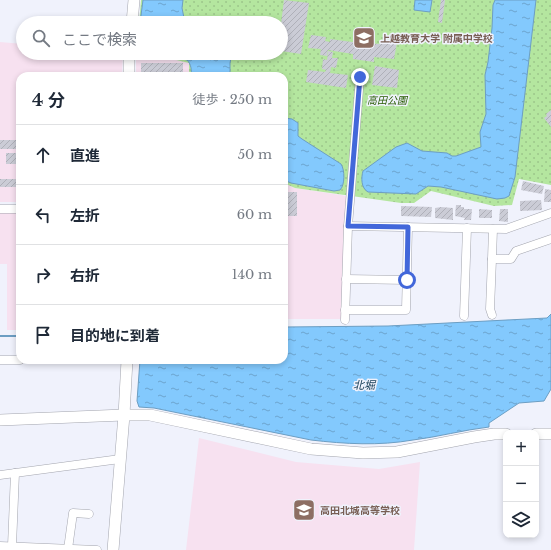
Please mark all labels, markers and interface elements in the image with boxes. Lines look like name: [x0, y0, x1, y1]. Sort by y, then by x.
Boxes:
search box: [16, 16, 288, 60]
school or university icon: 上越教育大学 附属中学校: [351, 25, 377, 51]
icon: search: [30, 27, 52, 49]
text: ここで検索: [62, 30, 137, 49]
place label: 上越教育大学 附属中学校: [380, 32, 493, 45]
route end: [351, 68, 369, 86]
text: 4 分: [32, 90, 65, 111]
text: 徒歩 · 250 m: [192, 91, 272, 108]
park label: 高田公園: [367, 94, 409, 107]
icon: ahead: [32, 144, 54, 166]
text: 直進: [70, 146, 100, 165]
text: 50 m: [238, 146, 272, 163]
icon: left: [32, 204, 54, 226]
text: 左折: [70, 206, 100, 225]
text: 60 m: [237, 206, 272, 223]
icon: right: [32, 264, 54, 286]
text: 右折: [70, 266, 100, 285]
text: 140 m: [232, 266, 272, 283]
route start: [398, 271, 416, 289]
icon: arrive: [32, 324, 54, 346]
text: 目的地に到着: [70, 326, 160, 345]
water label: 北堀: [353, 378, 377, 392]
map controls: [503, 430, 539, 538]
button: +: [503, 430, 539, 466]
button: −: [503, 466, 539, 502]
school or university icon: 高田北城高等学校: [291, 497, 317, 523]
button: layers: [503, 502, 539, 538]
place label: 高田北城高等学校: [320, 504, 400, 517]

